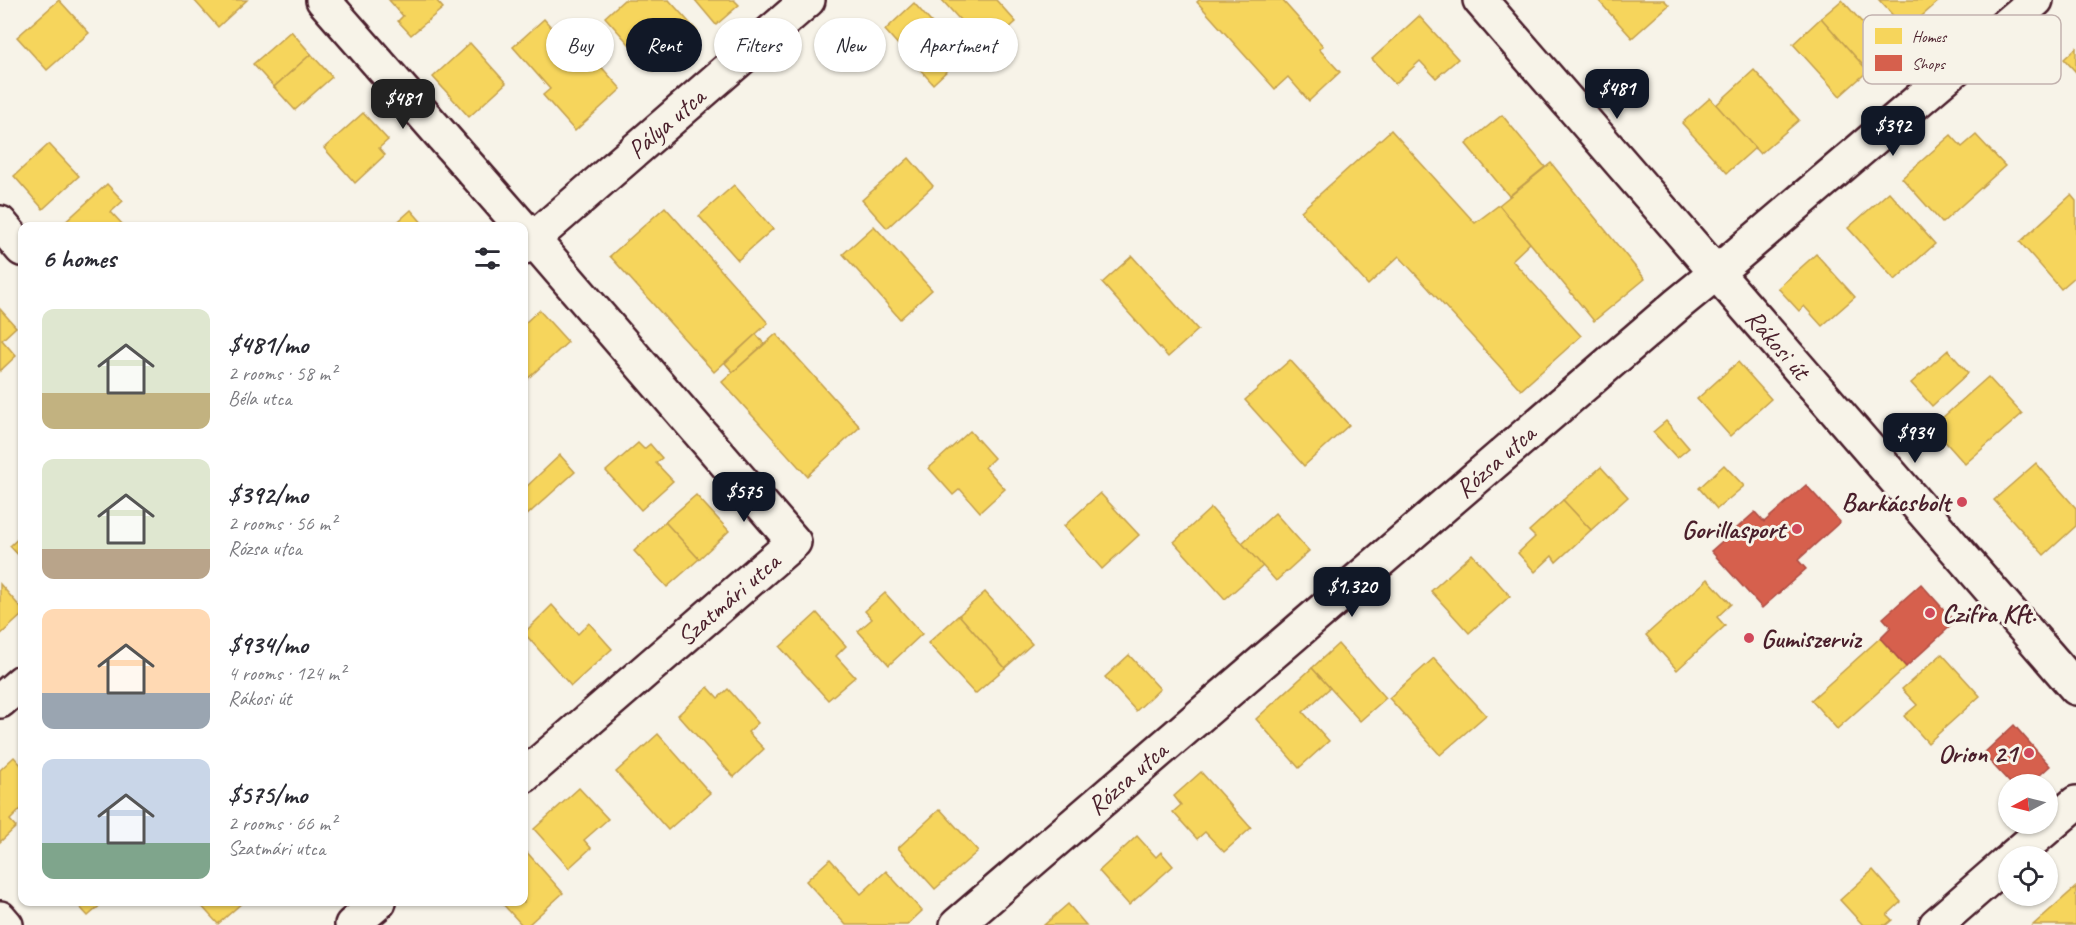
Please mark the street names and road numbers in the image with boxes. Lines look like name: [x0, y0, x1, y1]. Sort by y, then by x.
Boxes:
street label: Pálya utca: [621, 79, 714, 166]
street label: Rákosi út: [1738, 302, 1819, 388]
street label: Rózsa utca: [1448, 416, 1544, 505]
street label: Szatmári utca: [670, 544, 789, 653]
street label: Rózsa utca: [1080, 733, 1176, 822]

